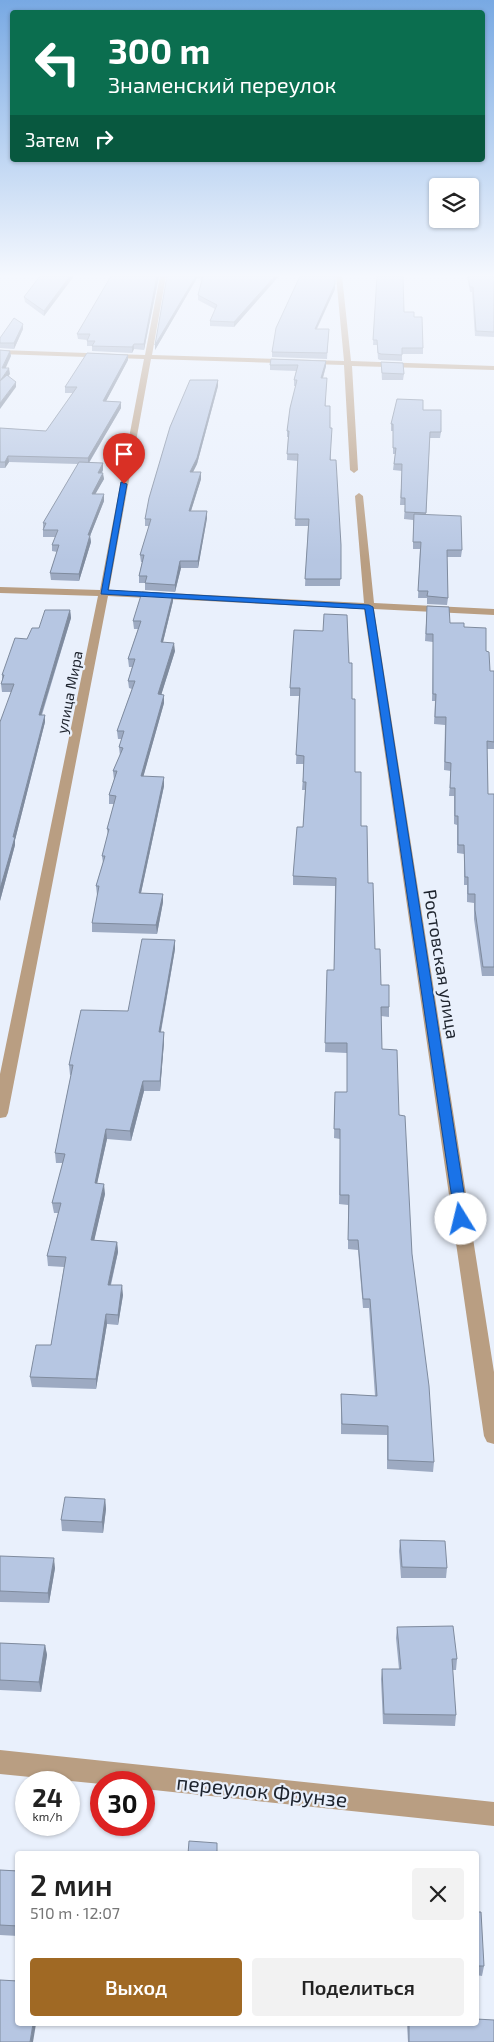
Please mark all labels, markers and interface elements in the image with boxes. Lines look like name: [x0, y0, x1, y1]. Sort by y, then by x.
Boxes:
text: 300 m: [108, 29, 210, 71]
icon: left: [25, 30, 90, 95]
text: Знаменский переулок: [108, 71, 336, 97]
icon: right: [90, 125, 118, 153]
text: Затем: [25, 128, 80, 151]
map controls: [429, 178, 479, 228]
button: layers: [429, 178, 479, 228]
pin: [103, 433, 145, 484]
icon: arrive: [110, 440, 138, 468]
street label: улица Мира: [52, 649, 87, 735]
street label: Ростовская улица: [419, 888, 465, 1040]
position arrow: [434, 1192, 486, 1244]
street label: переулок Фрунзе: [175, 1769, 349, 1812]
speed limit sign: 30: [90, 1771, 155, 1836]
text: 24: [32, 1782, 63, 1812]
text: km/h: [33, 1809, 62, 1823]
text: 2 мин: [30, 1866, 113, 1902]
button: close: [412, 1868, 464, 1920]
text: 510 m · 12:07: [30, 1903, 120, 1922]
button: Выход: [30, 1958, 242, 2016]
button: Поделиться: [252, 1958, 464, 2016]

